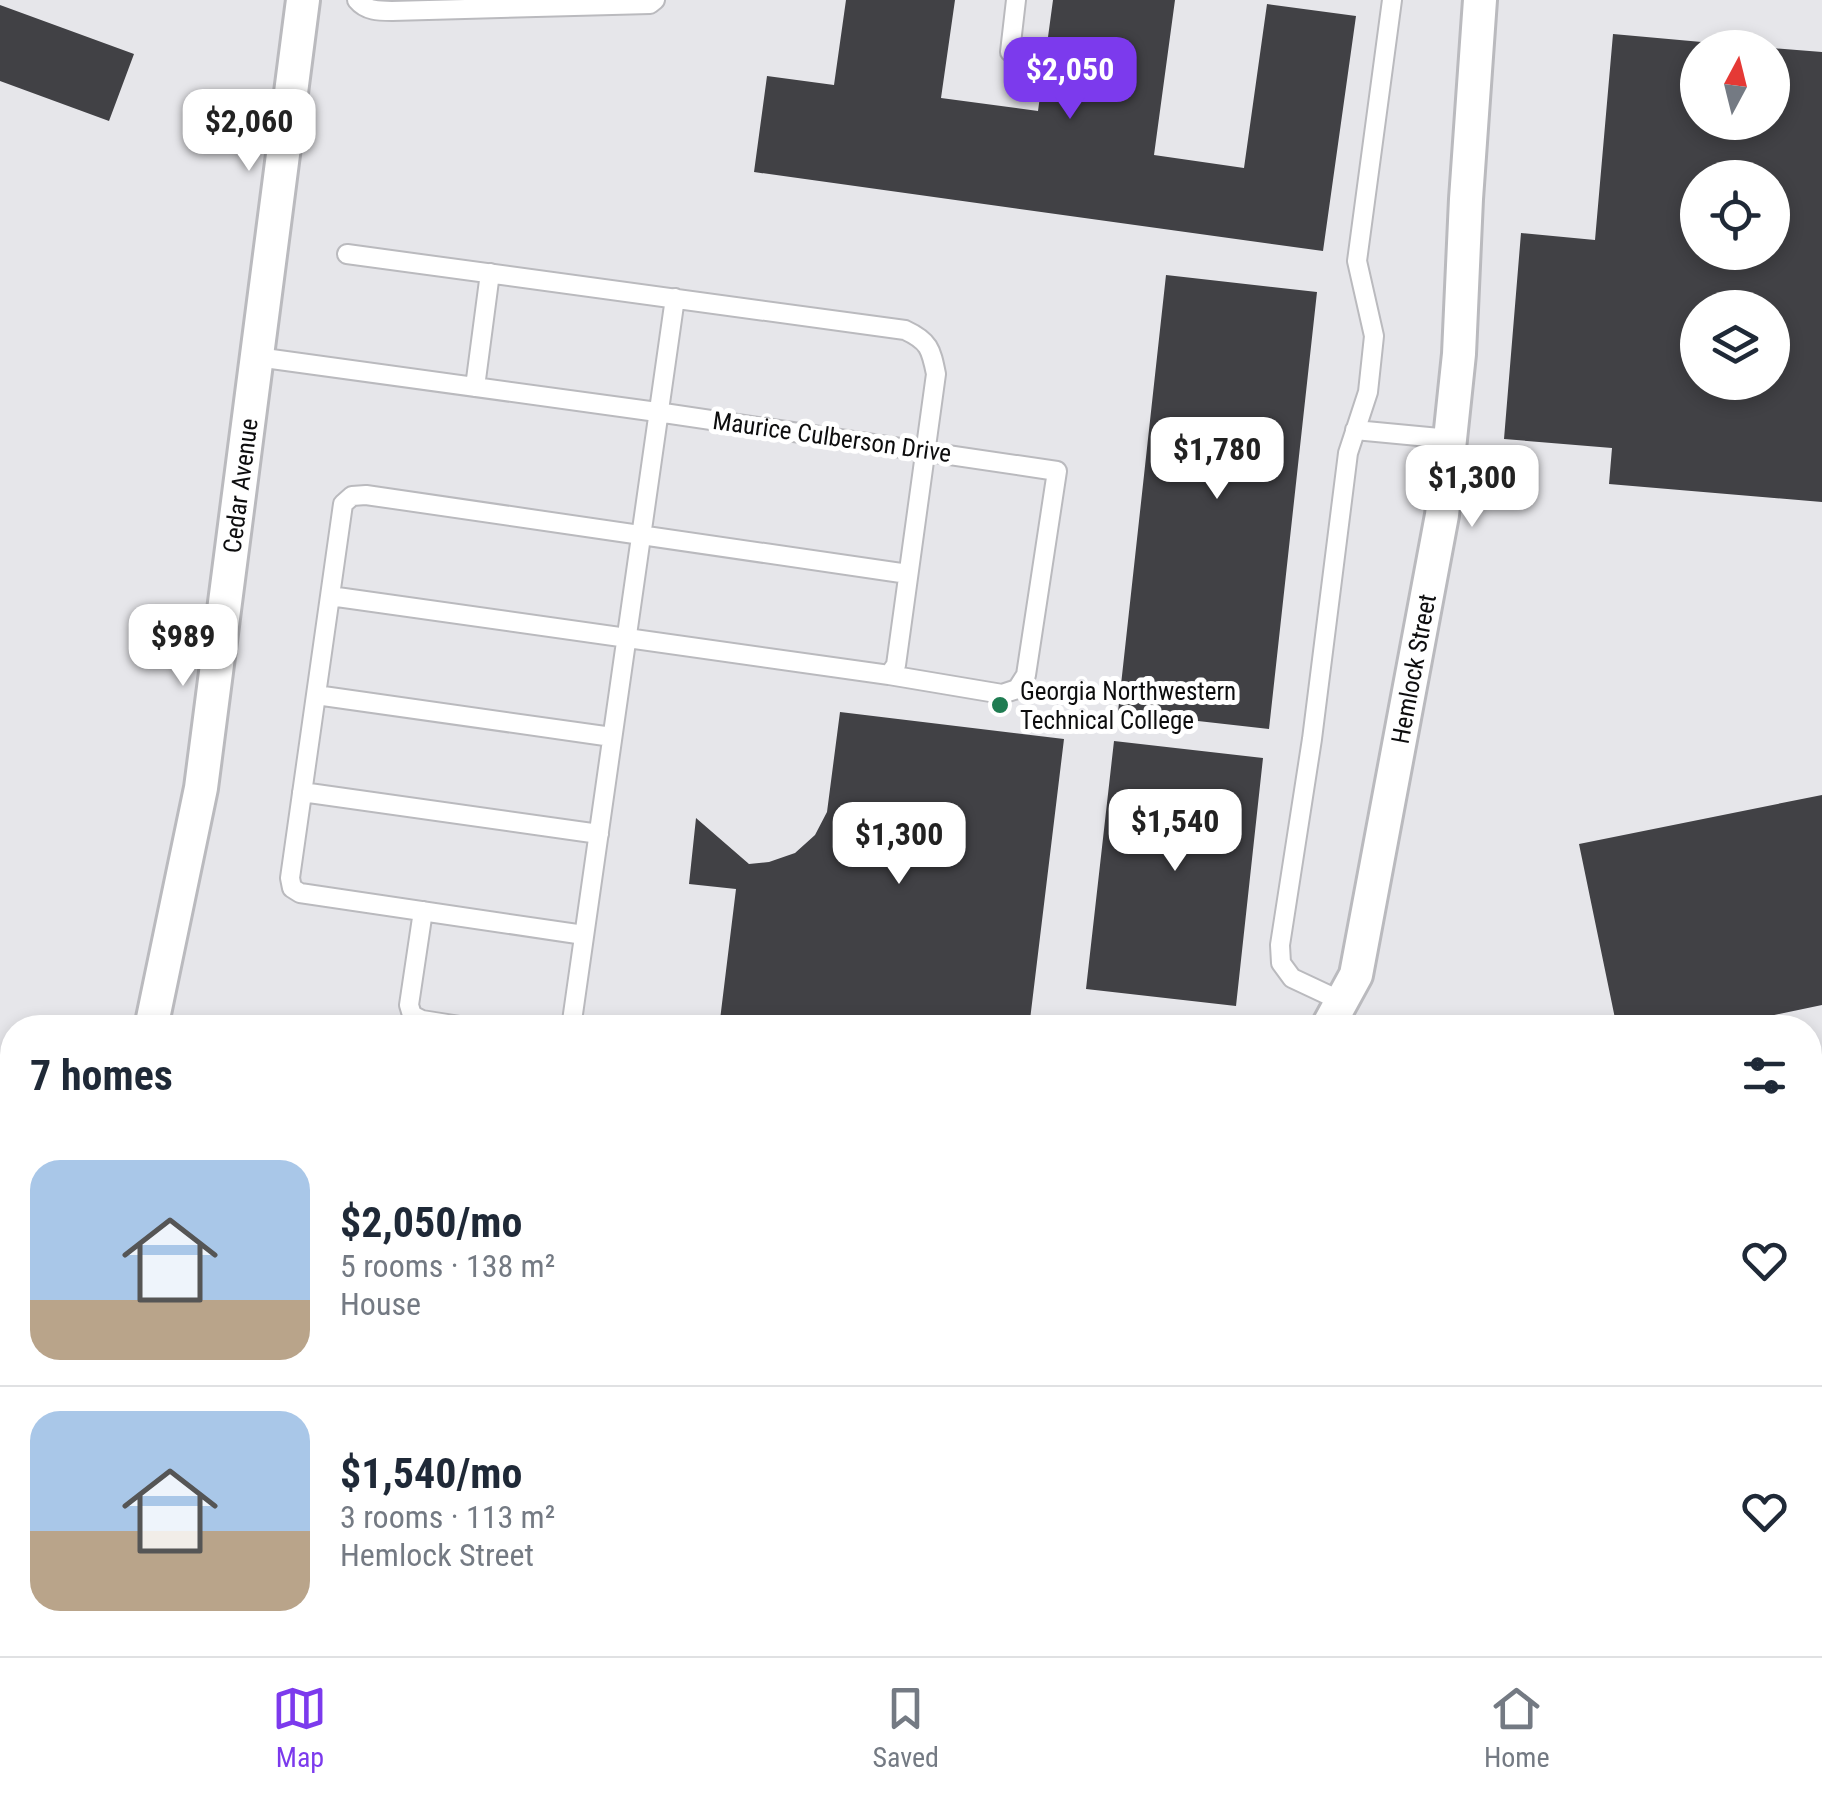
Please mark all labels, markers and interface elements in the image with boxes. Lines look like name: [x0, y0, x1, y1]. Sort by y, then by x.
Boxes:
north arrow: [1680, 30, 1790, 140]
map controls: [1680, 30, 1790, 400]
pin: $2,050: [989, 37, 1151, 122]
text: $2,050: [1026, 50, 1114, 88]
pin: $2,060: [168, 89, 330, 174]
text: $2,060: [205, 102, 293, 140]
button: locate: [1680, 160, 1790, 270]
button: layers: [1680, 290, 1790, 400]
street label: Maurice Culberson Drive: [711, 406, 953, 468]
street label: Cedar Avenue: [217, 417, 263, 555]
pin: $1,780: [1136, 417, 1298, 502]
text: $1,780: [1173, 430, 1261, 468]
pin: $1,300: [1391, 445, 1553, 530]
text: $1,300: [1428, 458, 1516, 496]
street label: Hemlock Street: [1385, 592, 1441, 746]
pin: $989: [124, 604, 242, 689]
text: $989: [151, 617, 215, 655]
place label: Georgia Northwestern Technical College: [1020, 677, 1236, 735]
marker: Georgia Northwestern Technical College: [989, 694, 1011, 716]
pin: $1,540: [1094, 789, 1256, 874]
pin: $1,300: [818, 802, 980, 887]
text: $1,540: [1131, 802, 1219, 840]
text: $1,300: [855, 815, 943, 853]
icon: filters: [1737, 1048, 1792, 1103]
text: 7 homes: [30, 1051, 173, 1100]
text: $2,050/mo: [340, 1198, 522, 1247]
icon: home: [110, 1200, 230, 1320]
icon: heart: [1737, 1233, 1792, 1288]
text: 5 rooms · 138 m²: [340, 1247, 555, 1285]
text: House: [340, 1285, 421, 1323]
text: $1,540/mo: [340, 1449, 522, 1498]
icon: home: [110, 1451, 230, 1571]
icon: heart: [1737, 1484, 1792, 1539]
text: 3 rooms · 113 m²: [340, 1498, 555, 1536]
text: Hemlock Street: [340, 1536, 534, 1574]
tab: Map: [272, 1681, 327, 1774]
tab: Saved: [872, 1681, 939, 1774]
tab: Home: [1484, 1681, 1550, 1774]

